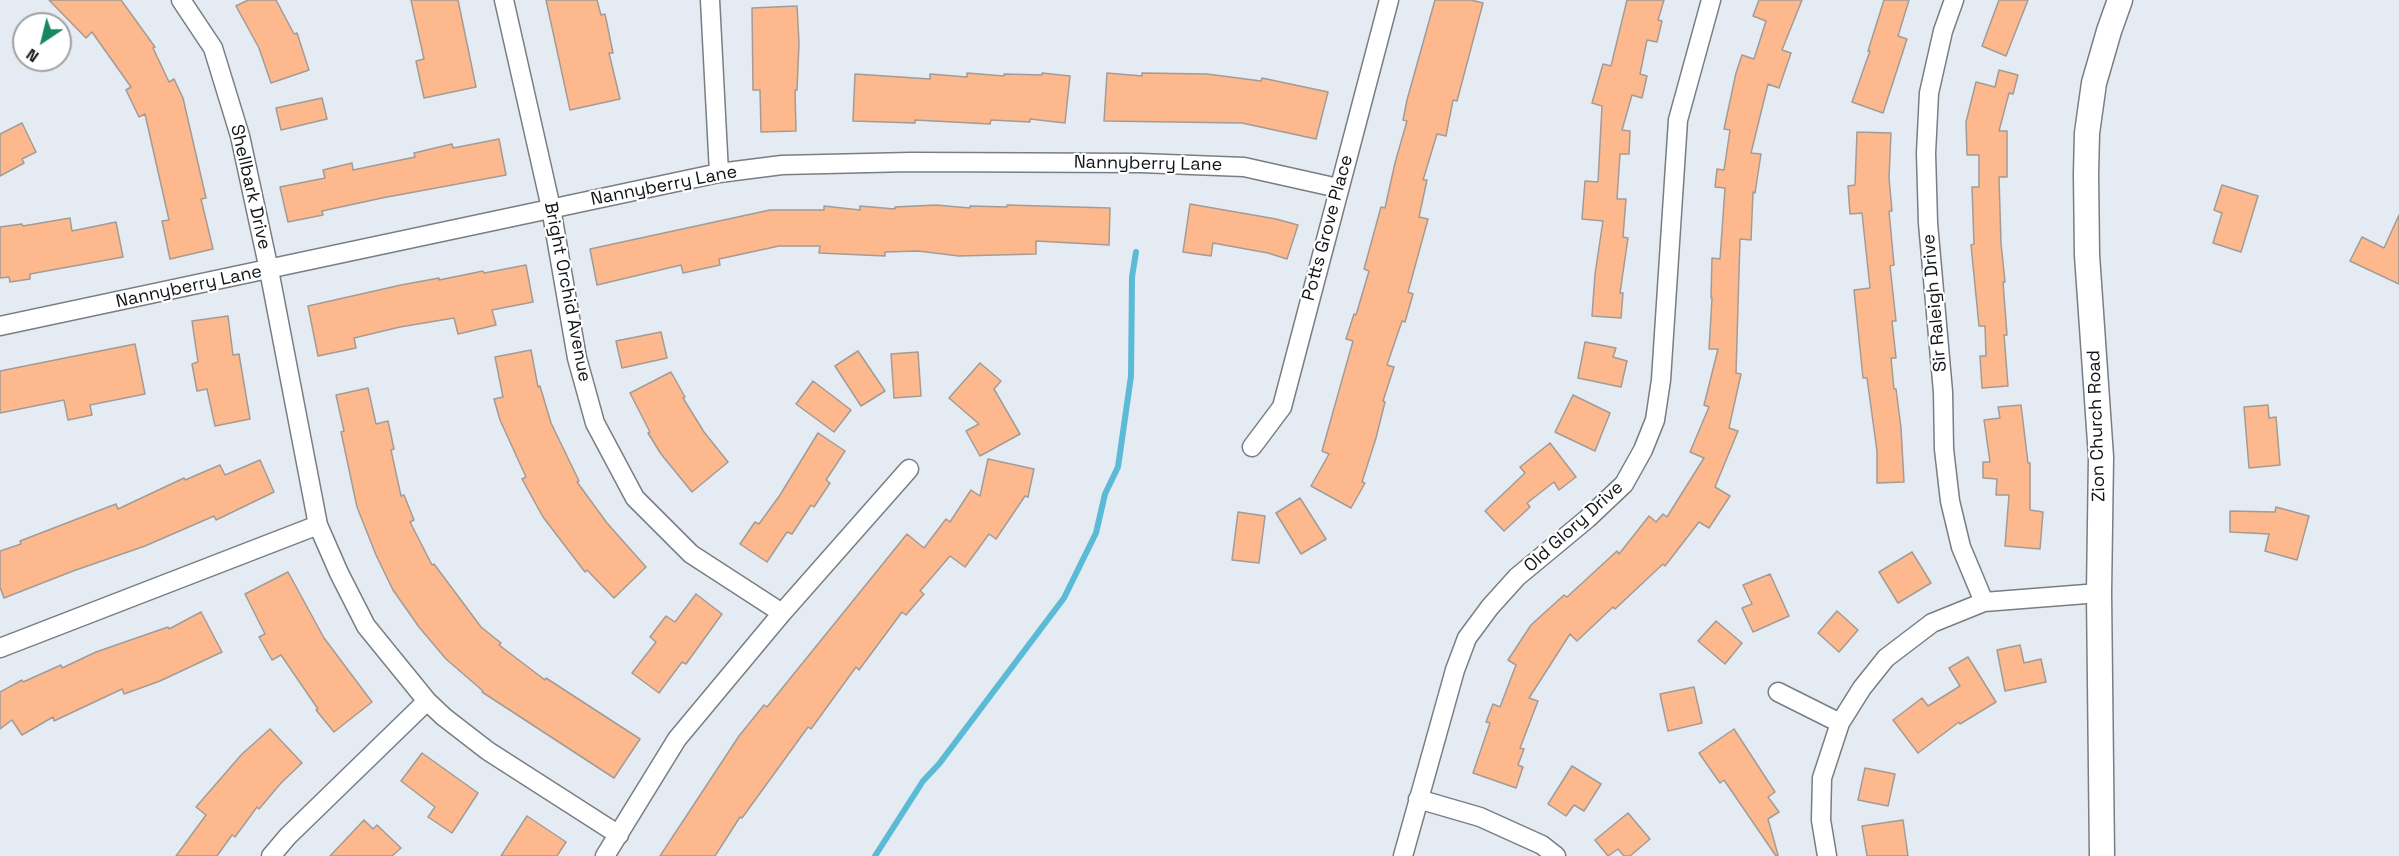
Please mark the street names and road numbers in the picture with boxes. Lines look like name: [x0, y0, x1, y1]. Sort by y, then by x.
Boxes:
street label: Shellbark Drive: [225, 122, 275, 252]
street label: Nannyberry Lane: [1074, 152, 1222, 176]
street label: Potts Grove Place: [1298, 153, 1358, 303]
street label: Nannyberry Lane: [589, 161, 739, 211]
street label: Bright Orchid Avenue: [539, 200, 595, 384]
street label: Sir Raleigh Drive: [1918, 233, 1952, 373]
street label: Nannyberry Lane: [114, 261, 264, 313]
street label: Zion Church Road: [2084, 350, 2110, 502]
street label: Old Glory Drive: [1520, 477, 1628, 577]

